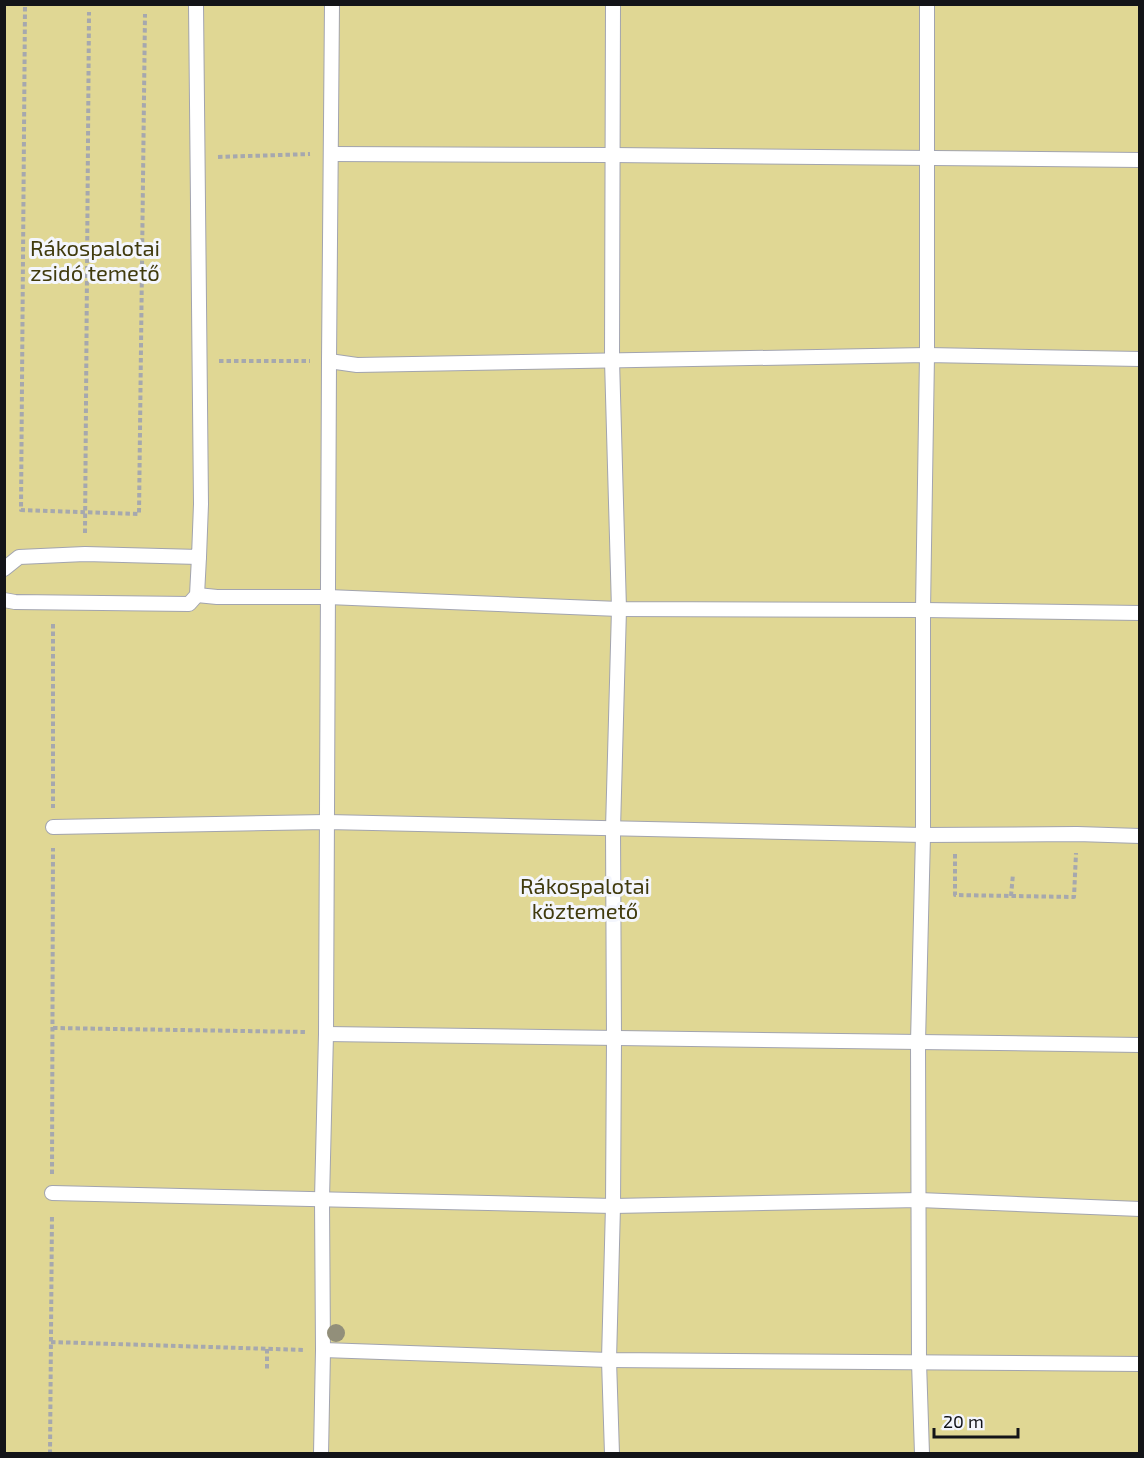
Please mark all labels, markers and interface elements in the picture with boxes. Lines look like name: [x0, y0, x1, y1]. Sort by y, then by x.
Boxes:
park label: Rákospalotai zsidó temető: [30, 234, 160, 285]
park label: Rákospalotai köztemető: [520, 872, 650, 923]
scale bar: [934, 1401, 1018, 1439]
text: 20 m: [943, 1410, 984, 1432]

